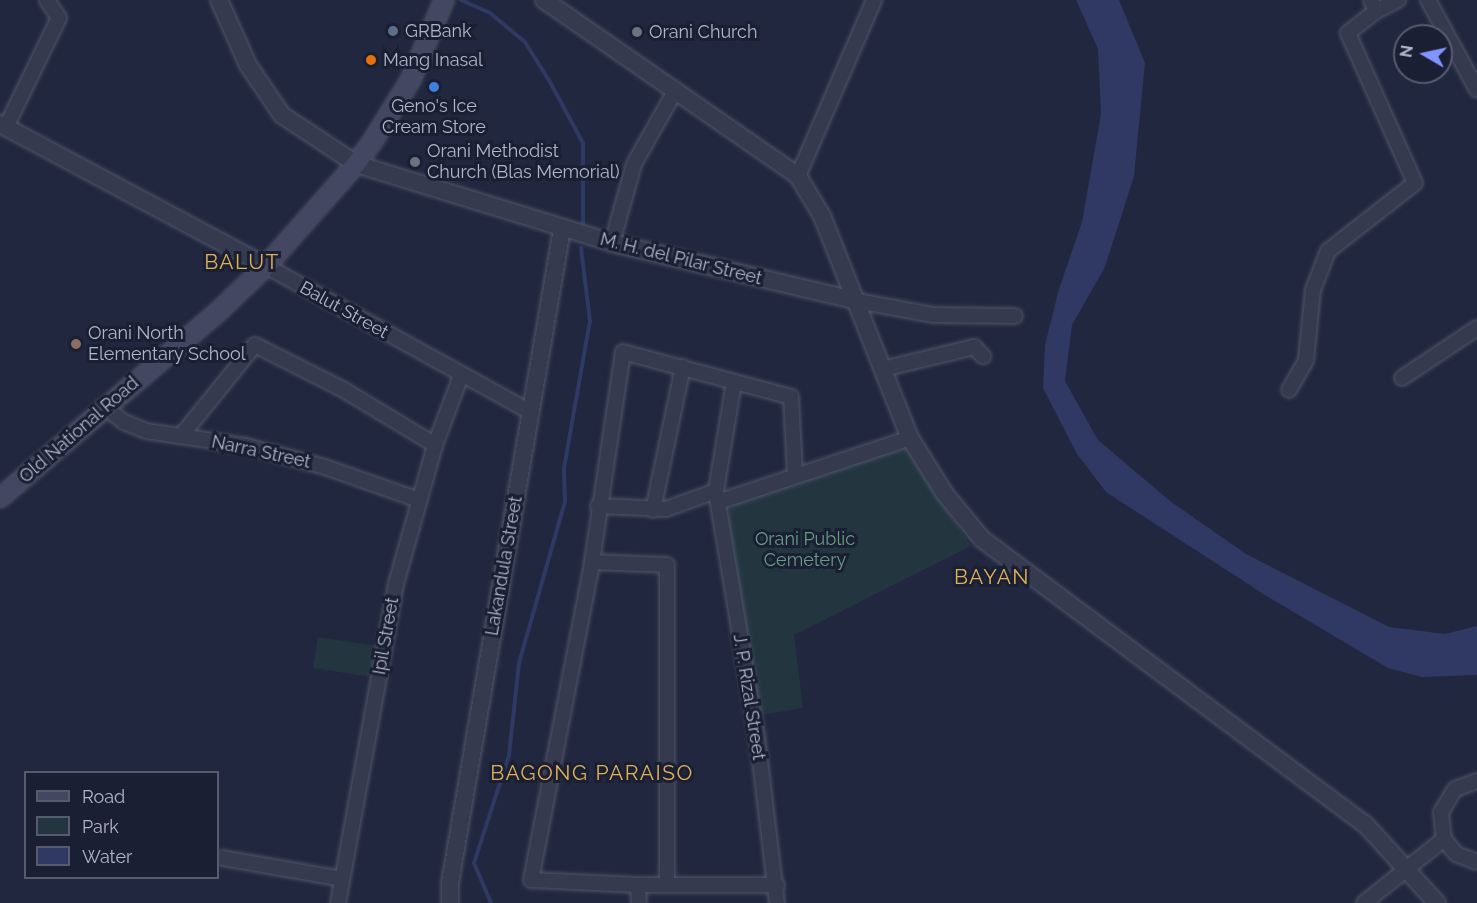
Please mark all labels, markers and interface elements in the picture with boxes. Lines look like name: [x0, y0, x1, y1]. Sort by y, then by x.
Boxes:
place label: GRBank: [405, 20, 471, 42]
place label: Orani Church: [649, 21, 757, 43]
marker: GRBank: [386, 24, 400, 38]
north arrow: [1393, 24, 1453, 84]
marker: Orani Church: [630, 25, 644, 39]
text: N: [1396, 44, 1417, 59]
place label: Mang Inasal: [383, 49, 483, 71]
marker: Mang Inasal: [364, 53, 378, 67]
marker: Geno's Ice Cream Store: [427, 80, 441, 94]
place label: Geno's Ice Cream Store: [382, 96, 486, 138]
place label: Orani Methodist Church (Blas Memorial): [427, 141, 620, 184]
marker: Orani Methodist Church (Blas Memorial): [408, 155, 422, 169]
street label: M. H. del Pilar Street: [597, 228, 765, 290]
district label: BALUT: [204, 249, 280, 275]
street label: Balut Street: [296, 277, 392, 343]
place label: Orani North Elementary School: [88, 323, 246, 366]
marker: Orani North Elementary School: [69, 337, 83, 351]
street label: Old National Road: [15, 372, 143, 488]
street label: Narra Street: [210, 431, 312, 473]
street label: Lakandula Street: [481, 495, 527, 637]
park label: Orani Public Cemetery: [755, 529, 855, 572]
district label: BAYAN: [954, 564, 1030, 590]
street label: Ipil Street: [369, 595, 403, 677]
street label: J. P. Rizal Street: [728, 632, 770, 762]
district label: BAGONG PARAISO: [490, 760, 694, 786]
legend: [24, 771, 219, 879]
text: Road: [82, 786, 125, 807]
text: Park: [82, 816, 119, 837]
text: Water: [82, 846, 132, 867]

